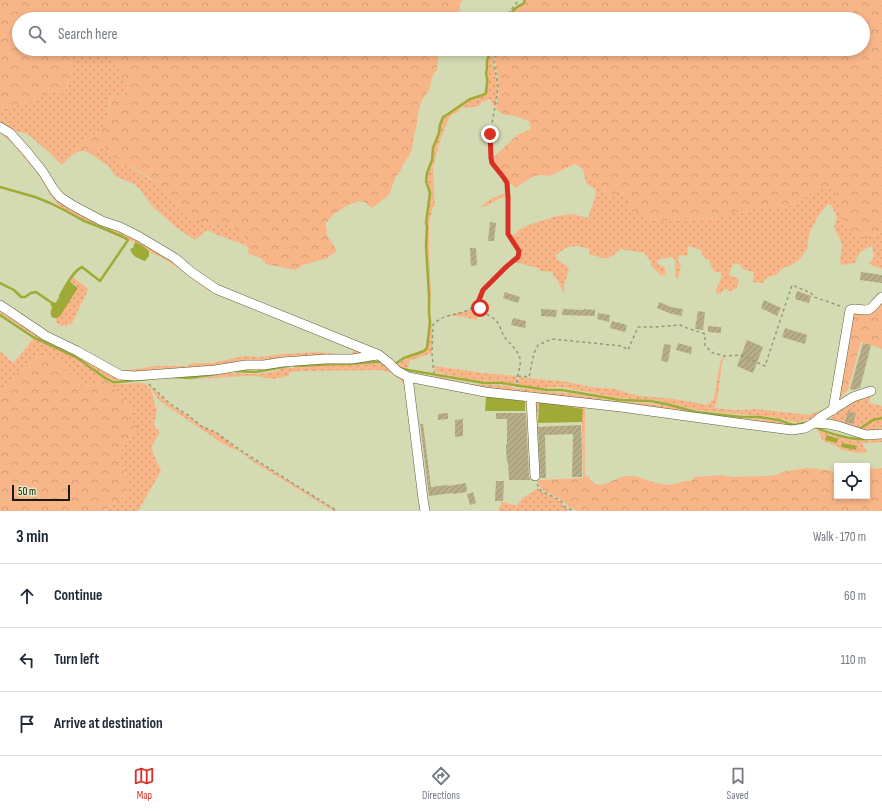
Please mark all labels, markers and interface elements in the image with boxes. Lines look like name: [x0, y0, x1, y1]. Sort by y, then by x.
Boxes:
search box: [12, 12, 870, 56]
icon: search: [26, 23, 48, 45]
text: Search here: [58, 25, 118, 44]
route end: [481, 125, 499, 143]
route start: [471, 299, 489, 317]
map controls: [834, 463, 870, 499]
button: locate: [834, 463, 870, 499]
scale bar: [12, 483, 70, 502]
text: 50 m: [18, 485, 36, 498]
text: 3 min: [16, 527, 49, 547]
text: Walk · 170 m: [813, 529, 866, 545]
icon: ahead: [16, 585, 38, 607]
text: Continue: [54, 586, 103, 605]
text: 60 m: [844, 588, 866, 604]
icon: left: [16, 649, 38, 671]
text: Turn left: [54, 650, 99, 669]
text: 110 m: [841, 652, 866, 668]
icon: arrive: [16, 713, 38, 735]
text: Arrive at destination: [54, 714, 163, 733]
tab: Map: [133, 765, 155, 802]
tab: Directions: [422, 765, 460, 802]
tab: Saved: [727, 765, 749, 802]

